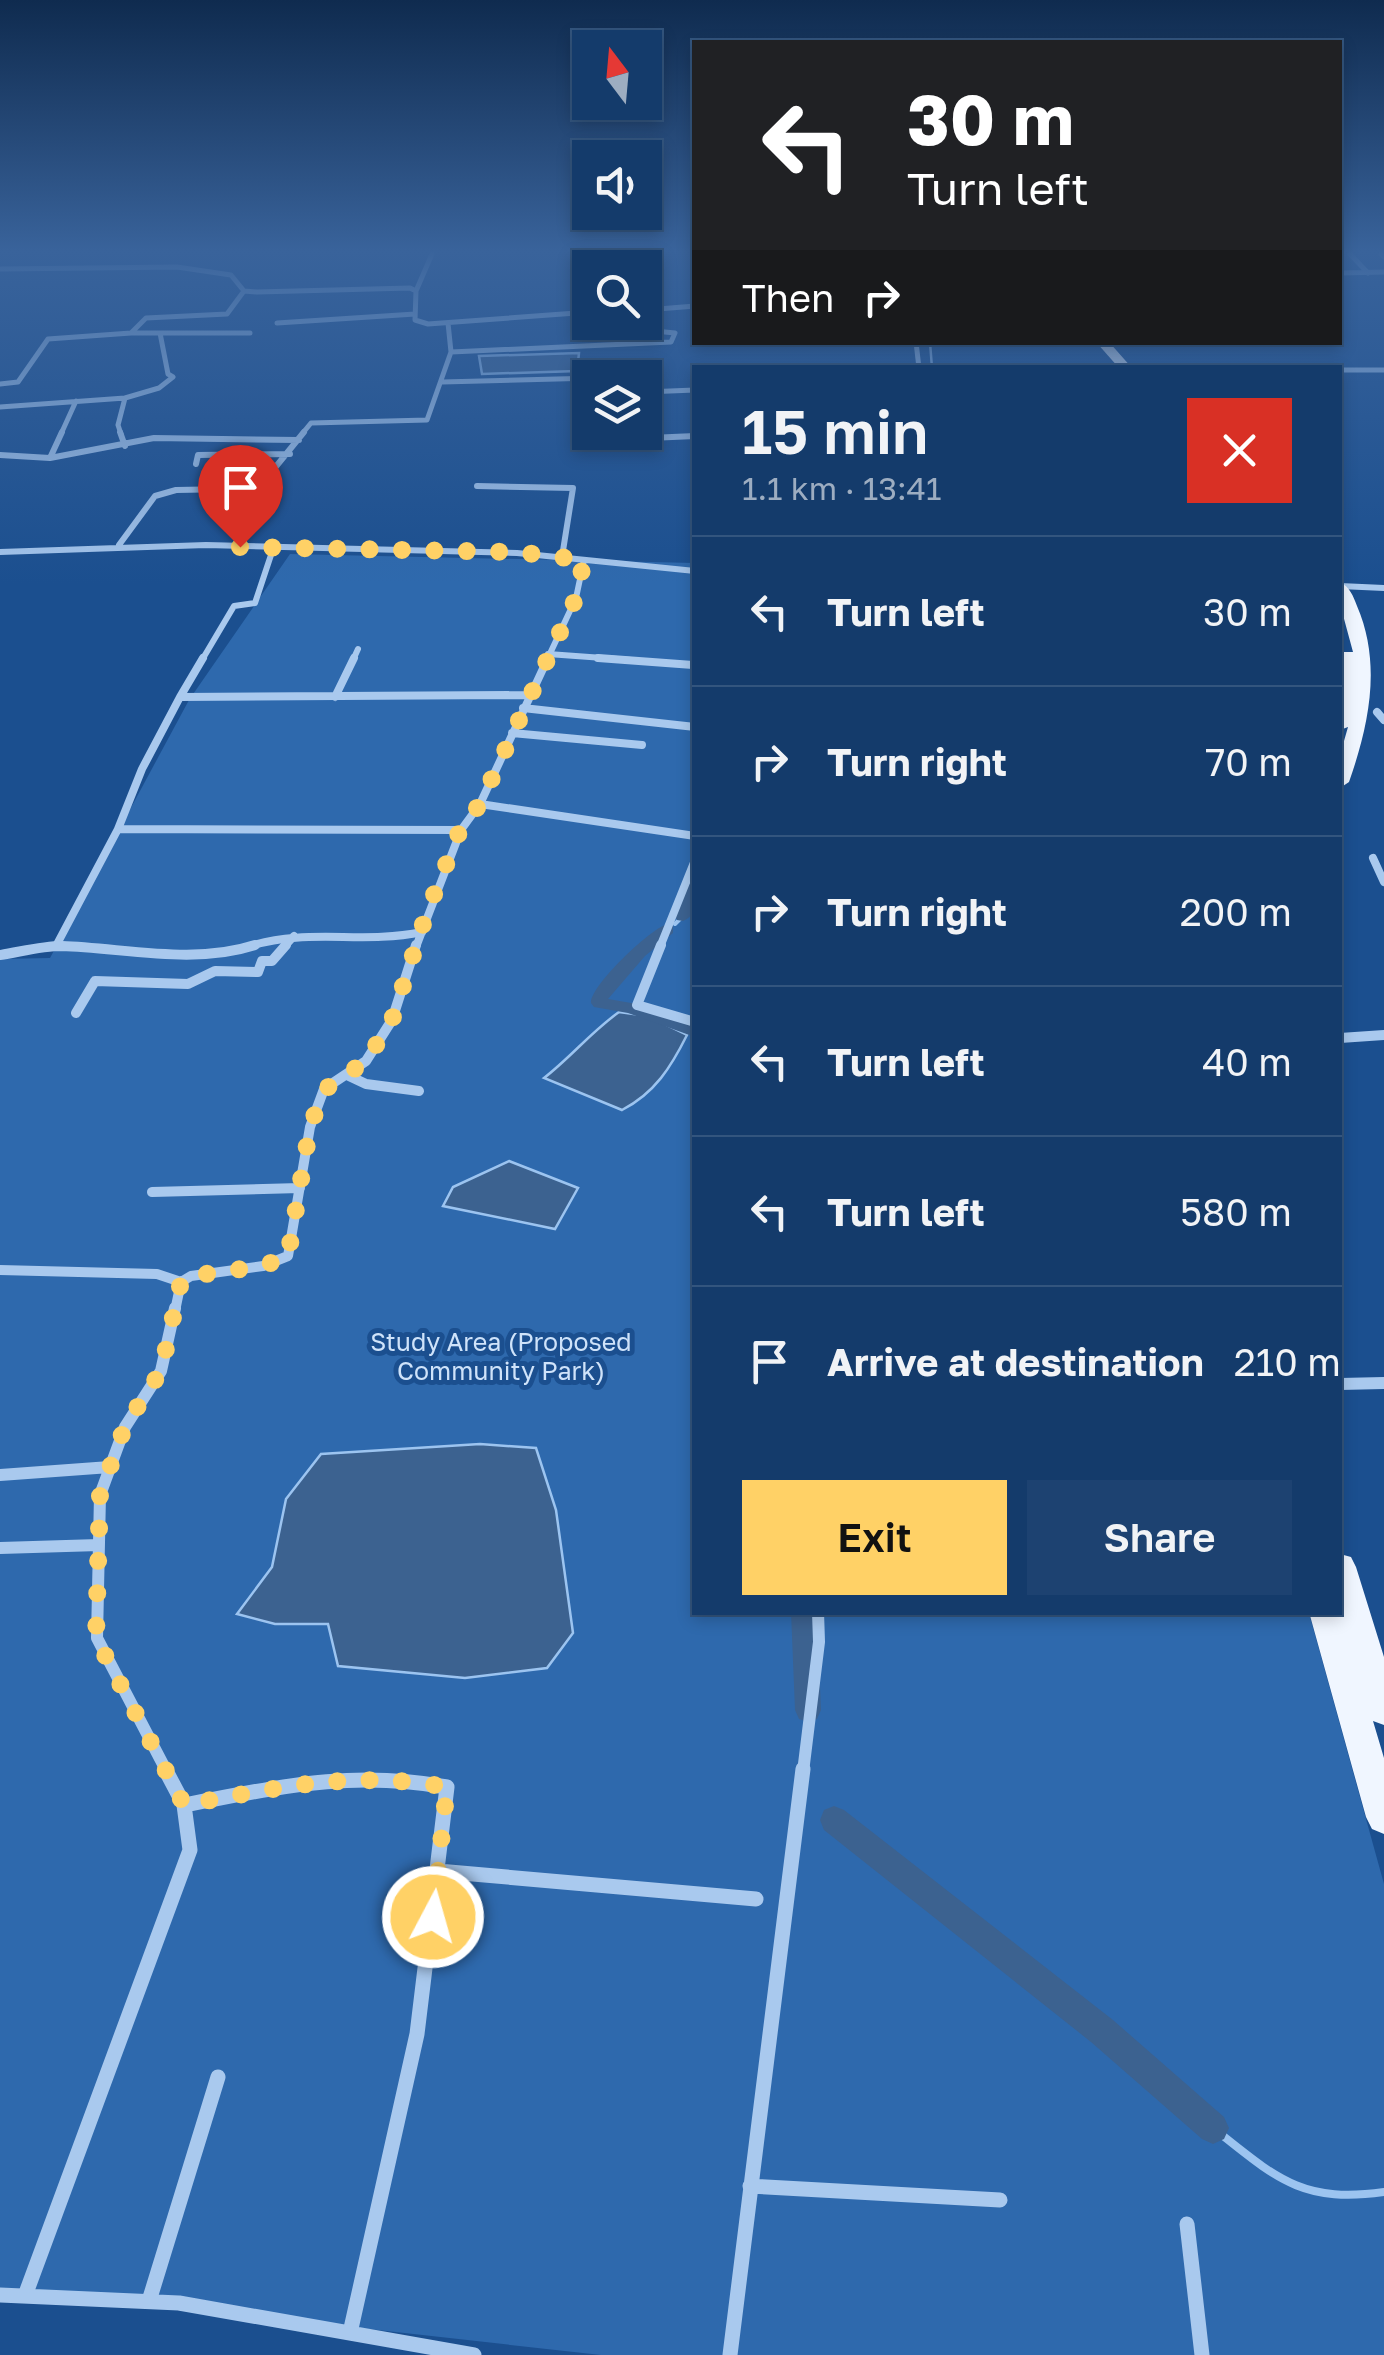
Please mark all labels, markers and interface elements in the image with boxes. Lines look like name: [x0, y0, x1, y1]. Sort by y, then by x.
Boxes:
north arrow: [572, 30, 662, 120]
map controls: [572, 30, 662, 450]
text: 30 m: [907, 76, 1074, 160]
icon: left: [742, 80, 872, 210]
button: sound: [572, 140, 662, 230]
text: Turn left: [907, 161, 1089, 215]
button: search: [572, 250, 662, 340]
icon: right: [854, 270, 909, 325]
text: Then: [742, 275, 834, 320]
button: layers: [572, 360, 662, 450]
text: 15 min: [742, 395, 928, 467]
button: close: [1187, 398, 1292, 503]
pin: [198, 445, 283, 548]
icon: arrive: [213, 460, 268, 515]
text: 1.1 km · 13:41: [742, 469, 942, 507]
icon: left: [742, 584, 797, 639]
text: Turn left: [827, 589, 985, 634]
text: 30 m: [1203, 589, 1292, 634]
icon: right: [742, 734, 797, 789]
text: Turn right: [827, 739, 1007, 784]
text: 70 m: [1205, 739, 1292, 784]
icon: right: [742, 884, 797, 939]
text: Turn right: [827, 889, 1007, 934]
text: 200 m: [1180, 889, 1292, 934]
icon: left: [742, 1034, 797, 1089]
text: Turn left: [827, 1039, 985, 1084]
text: 40 m: [1202, 1039, 1292, 1084]
icon: left: [742, 1184, 797, 1239]
text: Turn left: [827, 1189, 985, 1234]
text: 580 m: [1180, 1189, 1292, 1234]
park label: Study Area (Proposed Community Park): [370, 1326, 632, 1386]
icon: arrive: [742, 1334, 797, 1389]
text: Arrive at destination: [827, 1339, 1204, 1384]
text: 210 m: [1234, 1339, 1341, 1384]
button: Exit: [742, 1480, 1007, 1595]
button: Share: [1027, 1480, 1292, 1595]
position arrow: [381, 1865, 485, 1969]

